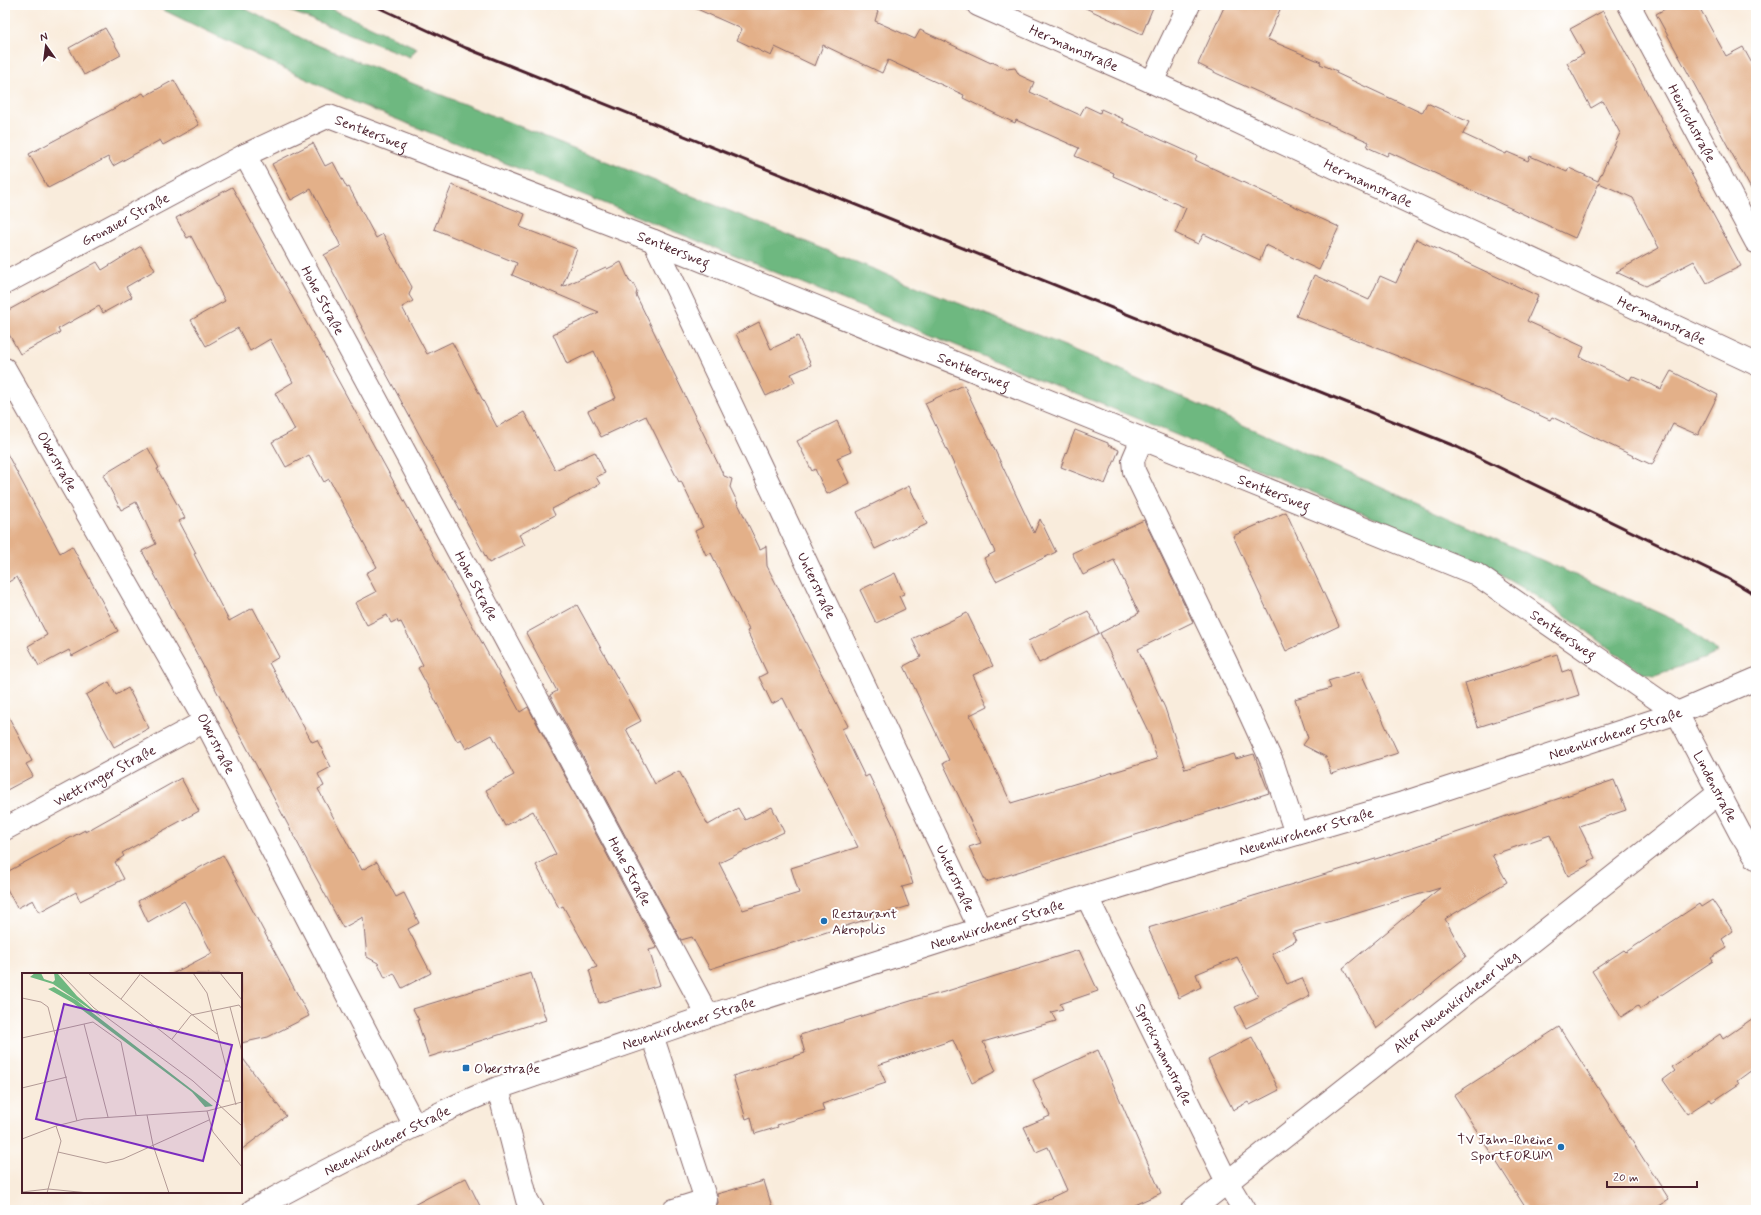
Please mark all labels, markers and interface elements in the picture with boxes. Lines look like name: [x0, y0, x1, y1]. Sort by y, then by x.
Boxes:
street label: Hermannstraße: [1026, 21, 1121, 76]
north arrow: [26, 26, 66, 66]
text: N: [39, 30, 49, 45]
street label: Heinrichstraße: [1663, 81, 1720, 166]
street label: Sentkersweg: [332, 111, 410, 157]
street label: Hermannstraße: [1321, 155, 1415, 212]
street label: Gronauer Straße: [78, 189, 173, 251]
street label: Sentkersweg: [634, 227, 712, 274]
street label: Hohe Straße: [296, 263, 348, 339]
street label: Hermannstraße: [1614, 293, 1709, 349]
street label: Sentkersweg: [935, 349, 1012, 396]
street label: Oberstraße: [32, 428, 81, 495]
street label: Sentkersweg: [1235, 470, 1313, 518]
street label: Hohe Straße: [450, 548, 502, 624]
street label: Unterstraße: [793, 549, 840, 622]
street label: Sentkersweg: [1526, 606, 1599, 666]
street label: Neuenkirchener Straße: [1546, 704, 1685, 765]
street label: Oberstraße: [192, 710, 239, 777]
street label: Wettringer Straße: [51, 741, 159, 811]
street label: Lindenstraße: [1689, 748, 1741, 826]
street label: Neuenkirchener Straße: [1237, 804, 1376, 860]
street label: Hohe Straße: [603, 834, 655, 909]
street label: Unterstraße: [931, 842, 979, 915]
street label: Neuenkirchener Straße: [928, 896, 1066, 954]
place label: Restaurant Akropolis: [832, 905, 897, 939]
marker: Restaurant Akropolis: [819, 916, 829, 926]
street label: Alter Neuenkirchener Weg: [1390, 947, 1523, 1058]
inset map: [22, 973, 242, 1193]
street label: Neuenkirchener Straße: [620, 993, 758, 1055]
street label: Sprickmannstraße: [1131, 1000, 1196, 1109]
place label: Oberstraße: [474, 1060, 540, 1078]
marker: Oberstraße: [461, 1063, 471, 1073]
street label: Neuenkirchener Straße: [321, 1102, 454, 1180]
place label: TV Jahn-Rheine SportFORUM: [1457, 1131, 1553, 1165]
marker: TV Jahn-Rheine SportFORUM: [1556, 1142, 1566, 1152]
scale bar: [1607, 1163, 1697, 1189]
text: 20 m: [1613, 1170, 1639, 1186]

